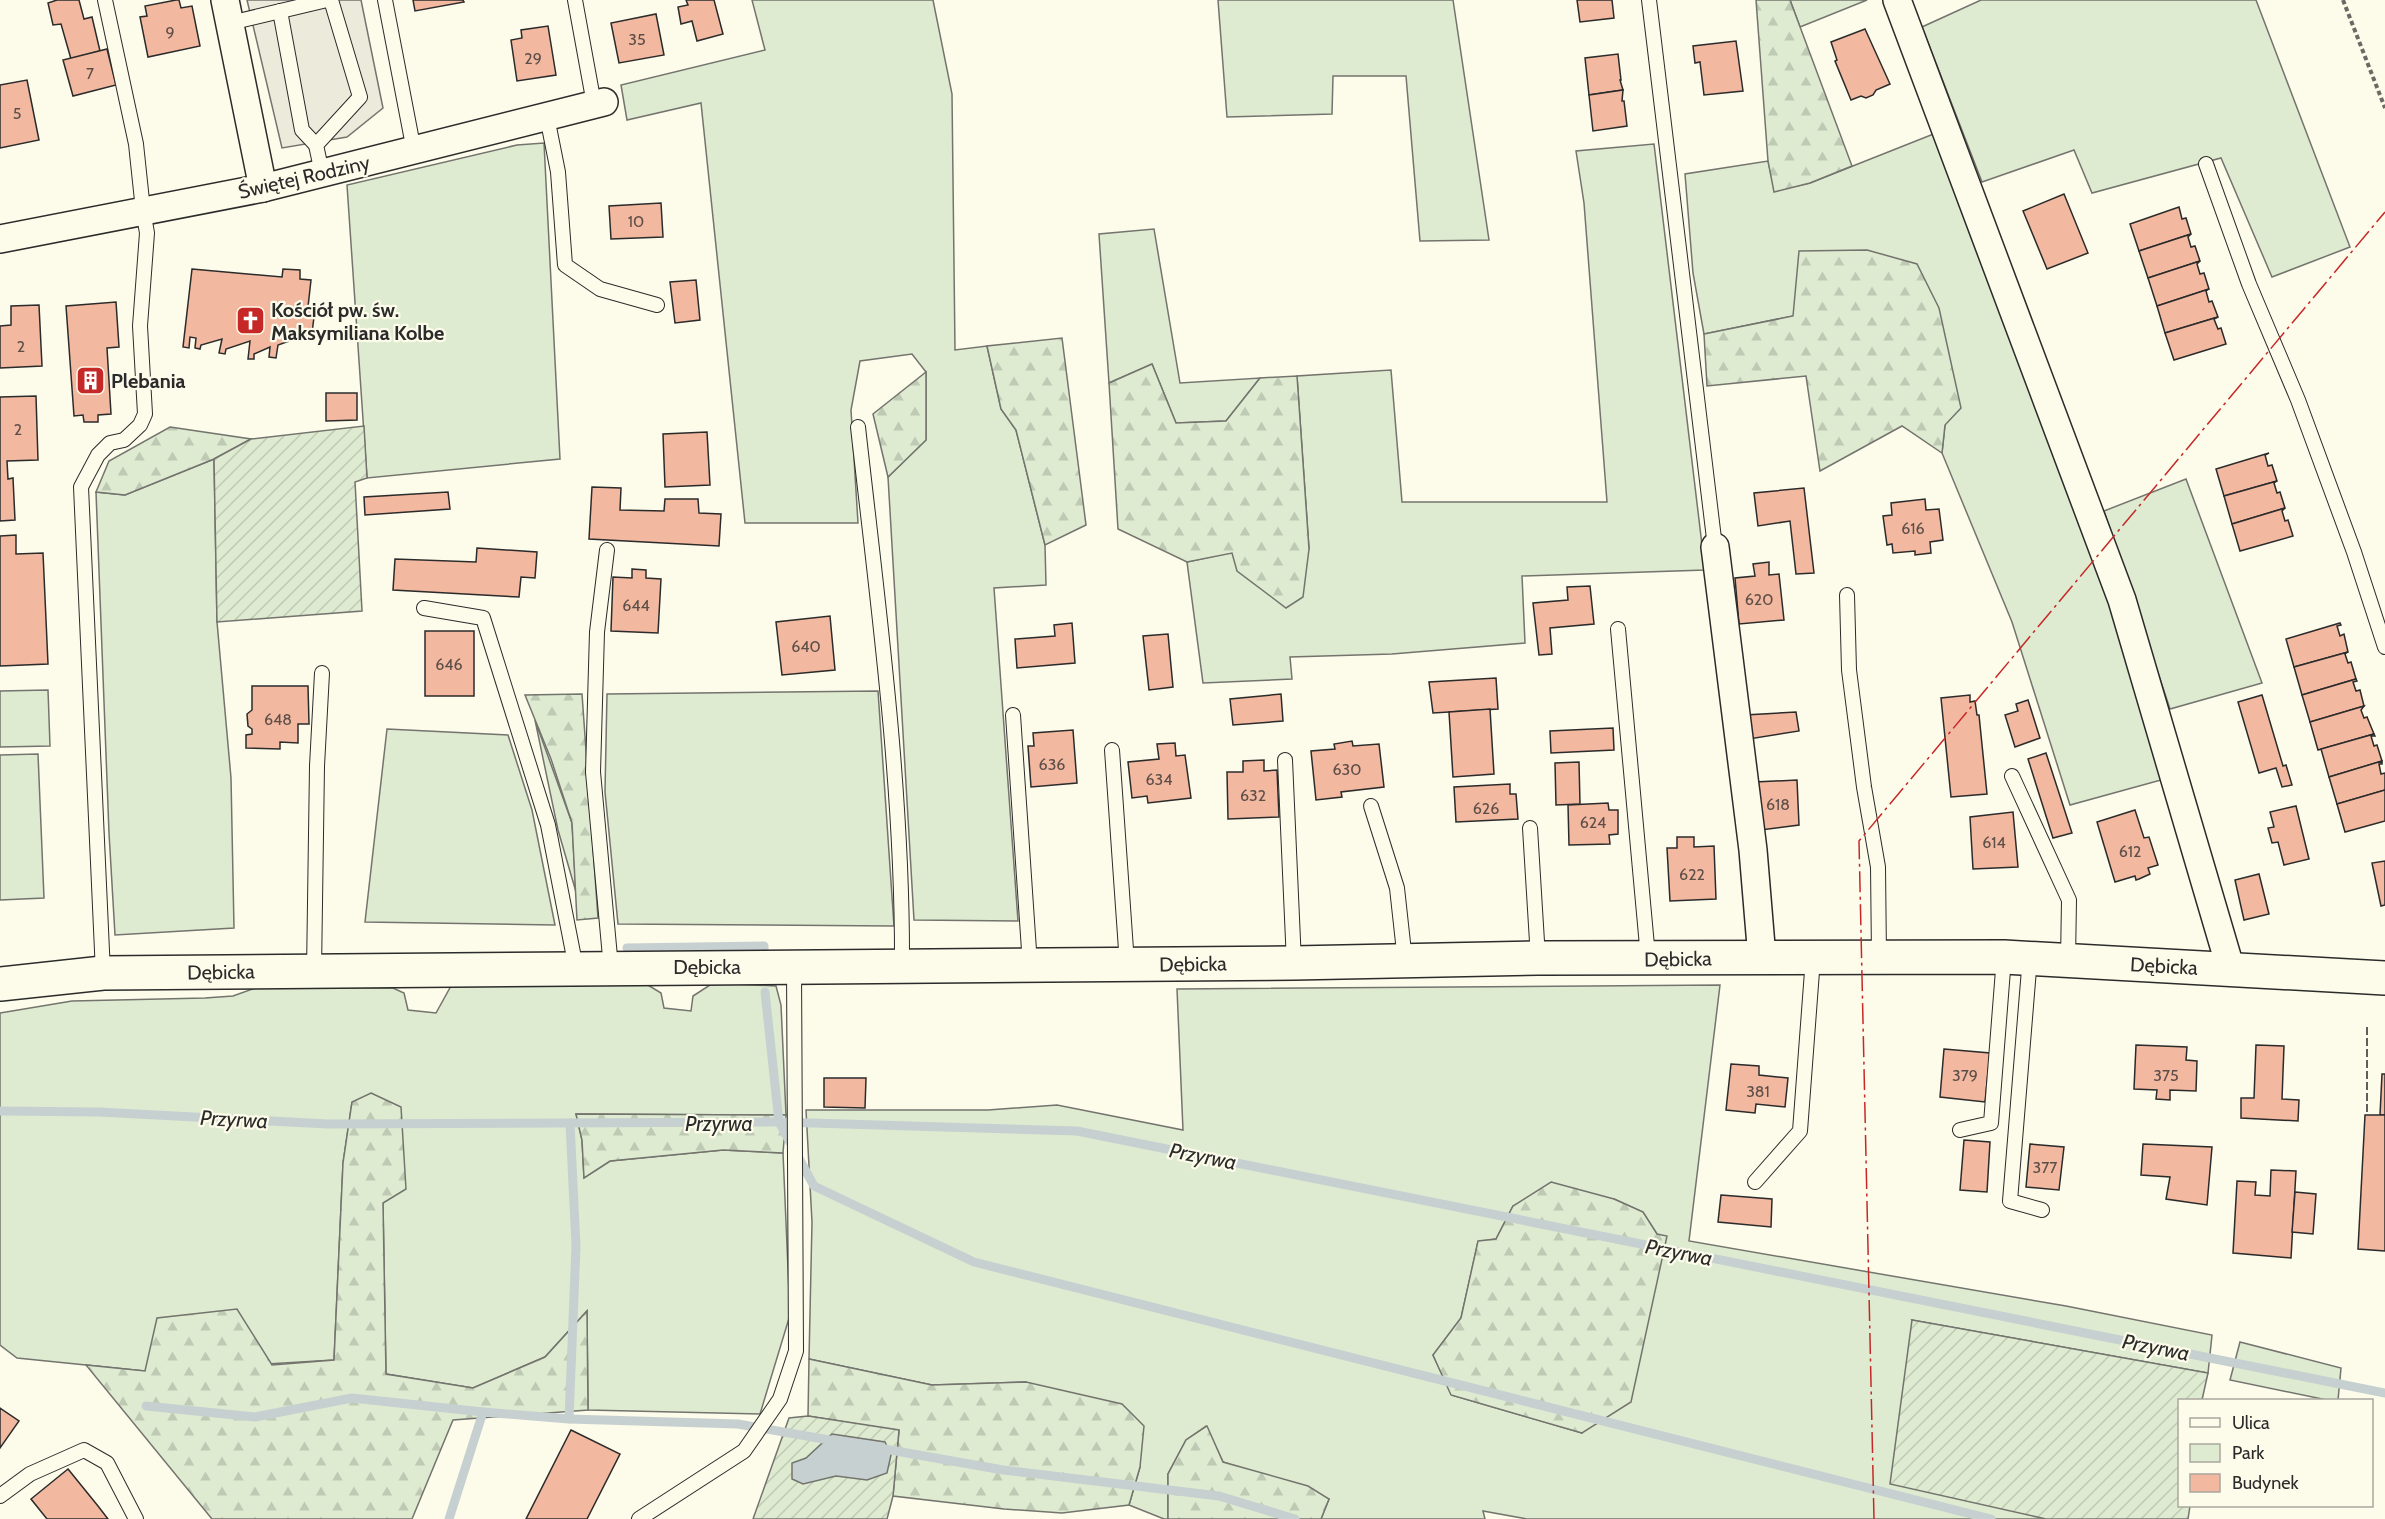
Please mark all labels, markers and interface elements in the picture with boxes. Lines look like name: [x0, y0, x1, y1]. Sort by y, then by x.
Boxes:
house number: 9: [165, 23, 175, 42]
house number: 35: [628, 30, 646, 49]
house number: 29: [524, 49, 542, 68]
house number: 7: [86, 64, 94, 83]
house number: 5: [13, 104, 21, 123]
street label: Świętej Rodziny: [236, 150, 372, 204]
house number: 10: [628, 212, 644, 231]
place label: Kościół pw. św. Maksymiliana Kolbe: [271, 298, 444, 345]
church icon: Kościół pw. św. Maksymiliana Kolbe: [234, 305, 266, 337]
house number: 2: [17, 337, 25, 356]
building icon: Plebania: [74, 365, 106, 397]
place label: Plebania: [111, 369, 185, 393]
house number: 2: [14, 420, 22, 439]
house number: 616: [1901, 519, 1925, 538]
house number: 620: [1745, 590, 1773, 609]
house number: 644: [622, 596, 650, 615]
house number: 640: [791, 637, 821, 656]
house number: 646: [435, 655, 463, 674]
house number: 648: [264, 710, 292, 729]
house number: 636: [1039, 755, 1065, 774]
house number: 630: [1333, 760, 1361, 779]
house number: 634: [1146, 770, 1173, 789]
house number: 632: [1240, 786, 1266, 805]
house number: 618: [1766, 795, 1790, 814]
house number: 626: [1473, 799, 1499, 818]
house number: 624: [1580, 813, 1606, 832]
house number: 614: [1982, 833, 2006, 852]
house number: 612: [2119, 842, 2141, 861]
house number: 622: [1679, 865, 1705, 884]
street label: Dębicka: [1644, 946, 1712, 972]
street label: Dębicka: [1159, 951, 1227, 977]
street label: Dębicka: [2130, 952, 2199, 980]
street label: Dębicka: [673, 955, 741, 979]
street label: Dębicka: [187, 959, 255, 985]
house number: 379: [1952, 1066, 1978, 1085]
house number: 375: [2153, 1066, 2179, 1085]
house number: 381: [1746, 1082, 1770, 1101]
water label: Przyrwa: [199, 1105, 269, 1133]
water label: Przyrwa: [685, 1111, 753, 1136]
water label: Przyrwa: [1167, 1137, 1239, 1175]
house number: 377: [2033, 1158, 2057, 1177]
water label: Przyrwa: [1643, 1233, 1715, 1271]
water label: Przyrwa: [2120, 1328, 2192, 1366]
legend: [2178, 1399, 2373, 1507]
text: Ulica: [2232, 1412, 2270, 1434]
text: Park: [2232, 1442, 2265, 1464]
text: Budynek: [2232, 1472, 2299, 1494]

